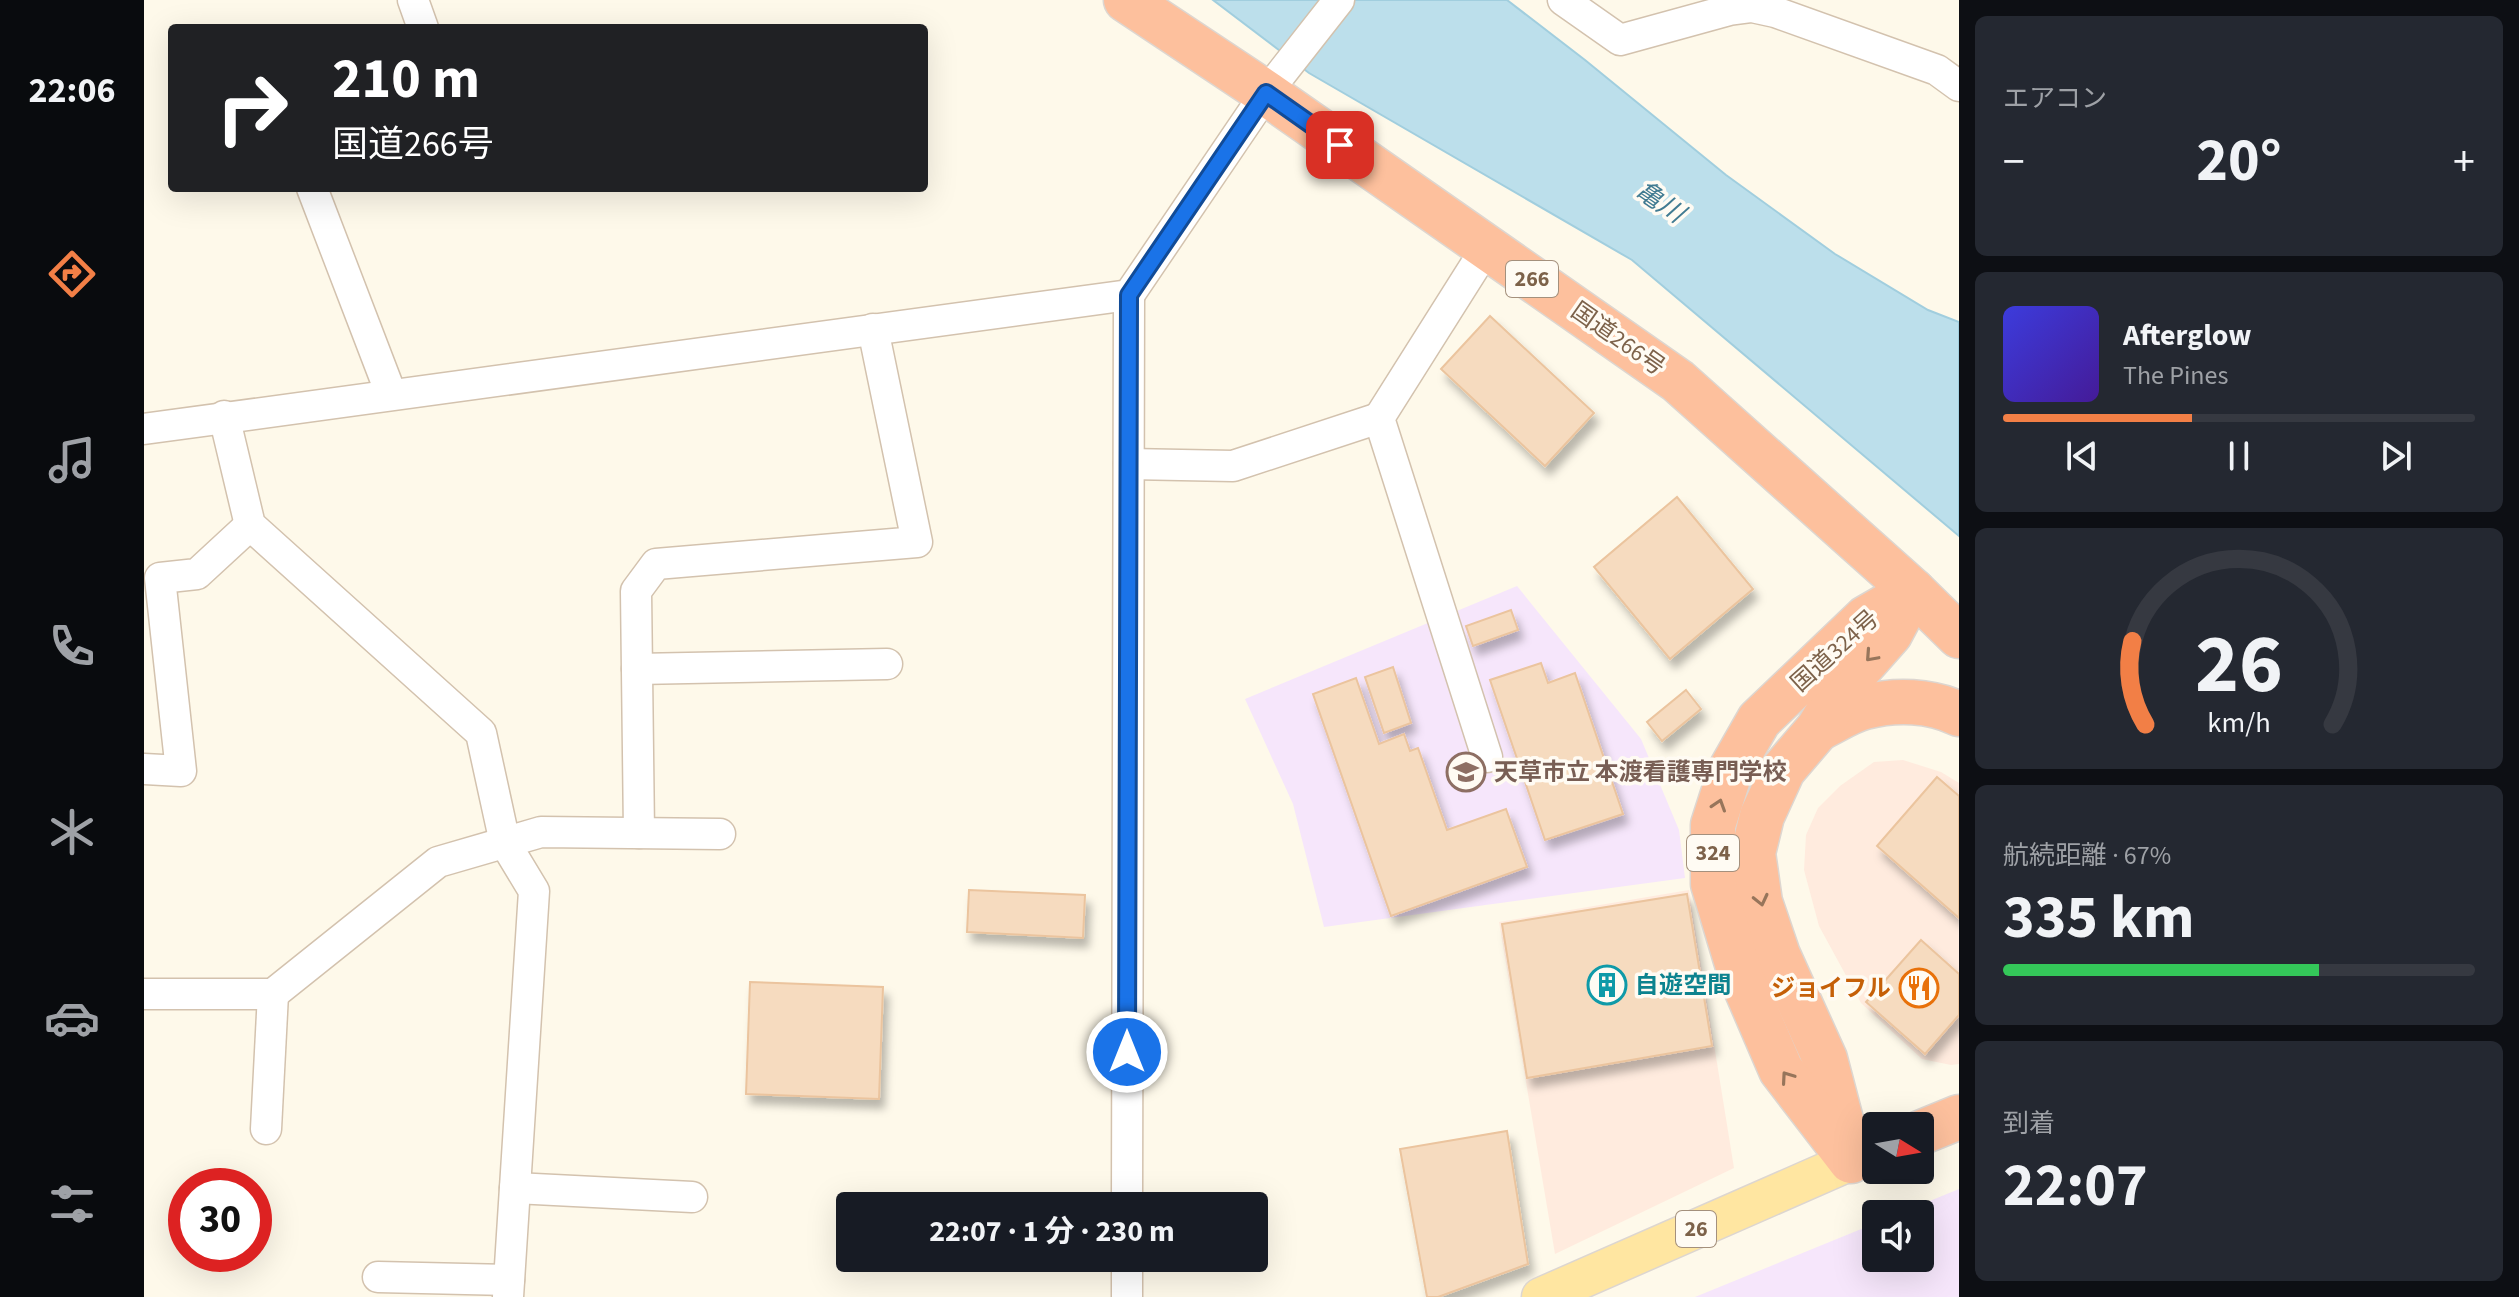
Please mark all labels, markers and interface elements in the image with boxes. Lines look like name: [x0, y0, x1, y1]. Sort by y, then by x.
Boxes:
text: 210 m: [332, 40, 480, 119]
icon: right: [200, 56, 304, 160]
text: 22:06: [29, 65, 115, 116]
text: エアコン: [2003, 80, 2107, 117]
pin: [1306, 111, 1374, 179]
text: 国道266号: [332, 119, 494, 170]
text: 20°: [2196, 119, 2282, 204]
icon: arrive: [1318, 123, 1362, 167]
text: −: [2003, 131, 2025, 194]
text: +: [2453, 131, 2475, 194]
water label: 亀川: [1628, 172, 1694, 234]
icon: directions: [44, 246, 100, 302]
road number: 266: [1506, 261, 1558, 297]
street label: 国道266号: [1564, 294, 1672, 384]
text: Afterglow: [2123, 314, 2251, 357]
text: The Pines: [2123, 357, 2228, 394]
icon: music: [44, 432, 100, 488]
icon: previous: [2060, 434, 2104, 478]
icon: pause: [2217, 434, 2261, 478]
icon: next: [2374, 434, 2418, 478]
street label: 国道324号: [1783, 602, 1887, 700]
text: 26: [2195, 605, 2283, 723]
icon: phone: [44, 618, 100, 674]
one-way arrow: [1866, 647, 1880, 662]
text: km/h: [2207, 703, 2271, 743]
school or university icon: 天草市立 本渡看護専門学校: [1445, 751, 1487, 793]
place label: 天草市立 本渡看護専門学校: [1494, 755, 1787, 790]
one-way arrow: [1710, 798, 1726, 812]
icon: climate: [44, 804, 100, 860]
road number: 324: [1687, 835, 1739, 871]
text: 航続距離 · 67%: [2003, 837, 2171, 874]
text: 335 km: [2003, 876, 2194, 961]
one-way arrow: [1752, 892, 1769, 906]
building icon: 自遊空間: [1586, 964, 1628, 1006]
restaurant icon: ジョイフル: [1898, 967, 1940, 1009]
place label: 自遊空間: [1635, 968, 1731, 1003]
place label: ジョイフル: [1771, 971, 1891, 1006]
icon: car: [44, 990, 100, 1046]
position arrow: [1085, 1010, 1169, 1094]
one-way arrow: [1782, 1071, 1797, 1085]
text: 到着: [2003, 1105, 2055, 1142]
north arrow: [1862, 1112, 1934, 1184]
map controls: [1862, 1112, 1934, 1272]
text: 22:07: [2003, 1144, 2148, 1229]
speed limit sign: 30: [168, 1168, 272, 1272]
icon: filters: [44, 1176, 100, 1232]
button: sound: [1862, 1200, 1934, 1272]
text: 22:07 · 1 分 · 230 m: [929, 1210, 1175, 1253]
road number: 26: [1676, 1211, 1716, 1247]

